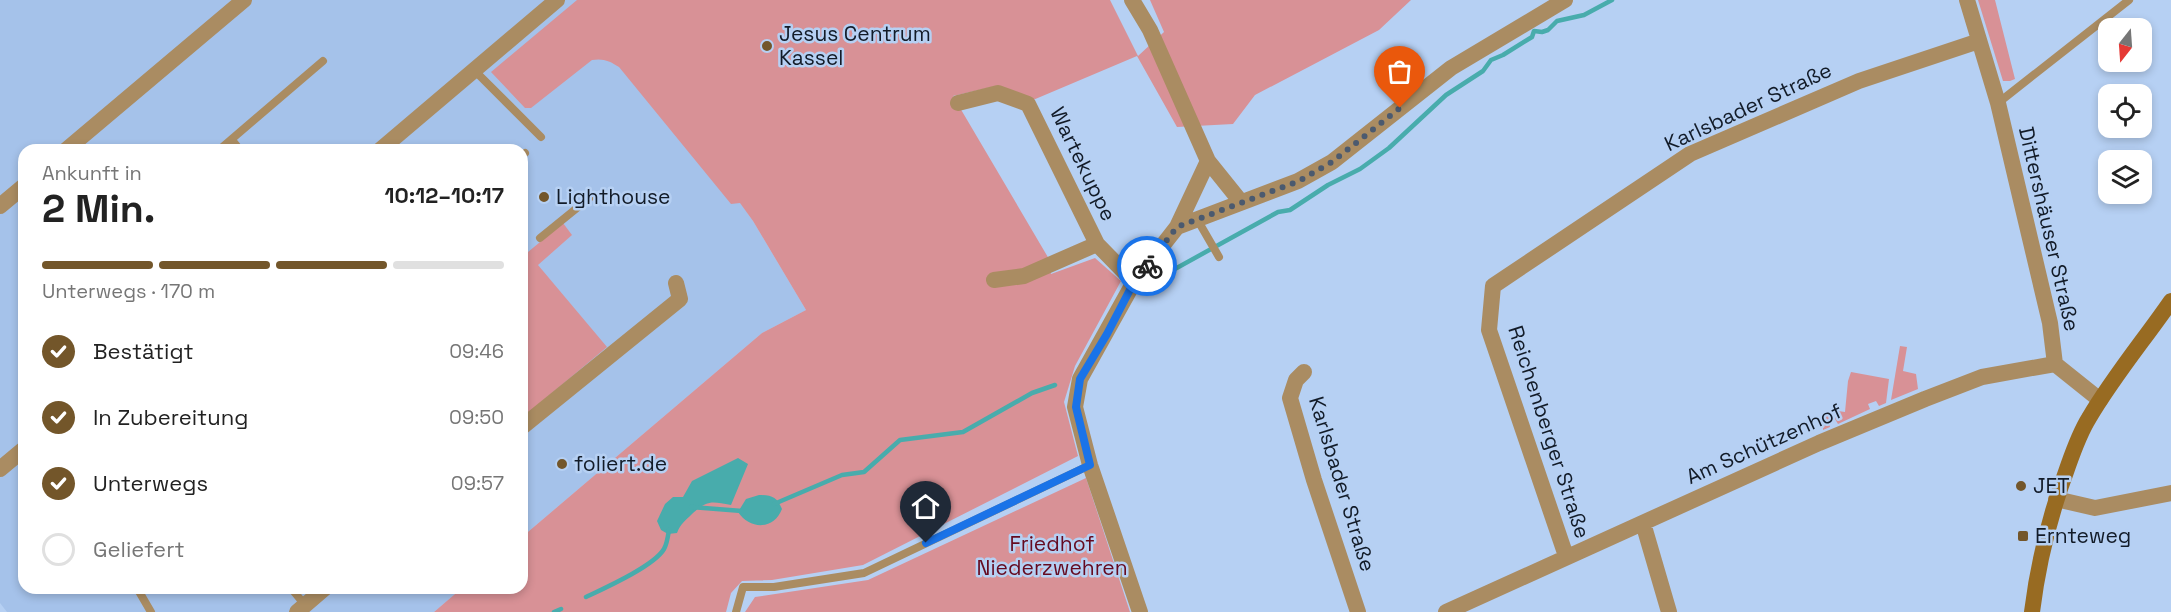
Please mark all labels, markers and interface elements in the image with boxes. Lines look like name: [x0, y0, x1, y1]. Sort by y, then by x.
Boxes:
north arrow: [2098, 18, 2152, 72]
map controls: [2098, 18, 2152, 204]
place label: Jesus Centrum Kassel: [779, 20, 931, 71]
marker: Jesus Centrum Kassel: [760, 39, 774, 53]
pin: [1374, 46, 1425, 108]
icon: bag: [1383, 55, 1416, 88]
street label: Karlsbader Straße: [1660, 56, 1836, 157]
button: locate: [2098, 84, 2152, 138]
street label: Wartekuppe: [1044, 102, 1123, 225]
street label: Dittershäuser Straße: [2013, 124, 2086, 334]
button: layers: [2098, 150, 2152, 204]
text: Ankunft in: [42, 160, 142, 186]
text: 10:12–10:17: [384, 181, 504, 209]
place label: Lighthouse: [556, 183, 671, 210]
text: 2 Min.: [42, 184, 156, 233]
marker: Lighthouse: [537, 190, 551, 204]
courier: [1117, 236, 1177, 296]
icon: bike: [1131, 250, 1164, 283]
text: Unterwegs · 170 m: [42, 278, 215, 304]
street label: Reichenberger Straße: [1502, 322, 1597, 542]
icon: check: [42, 335, 75, 368]
text: Bestätigt: [93, 337, 194, 365]
text: 09:46: [449, 338, 504, 364]
street label: Karlsbader Straße: [1303, 393, 1382, 575]
street label: Am Schützenhof: [1682, 397, 1846, 490]
icon: check: [42, 401, 75, 434]
text: In Zubereitung: [93, 403, 248, 431]
text: 09:50: [449, 404, 504, 430]
place label: foliert.de: [574, 450, 667, 477]
marker: foliert.de: [555, 457, 569, 471]
icon: check: [42, 467, 75, 500]
text: Unterwegs: [93, 469, 208, 497]
text: 09:57: [451, 470, 504, 496]
place label: JET: [2033, 472, 2070, 499]
marker: JET: [2014, 479, 2028, 493]
pin: [900, 481, 951, 543]
icon: home: [909, 490, 942, 523]
place label: Ernteweg: [2035, 522, 2131, 549]
marker: Ernteweg: [2016, 529, 2030, 543]
park label: Friedhof Niederzwehren: [976, 530, 1128, 581]
text: Geliefert: [93, 535, 185, 563]

